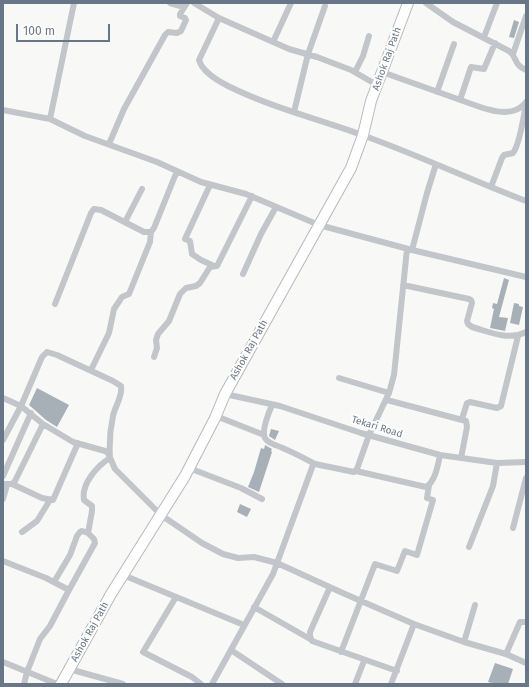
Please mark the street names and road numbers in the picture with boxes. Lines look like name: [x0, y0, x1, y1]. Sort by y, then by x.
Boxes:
street label: Ashok Raj Path: [370, 26, 404, 92]
street label: Ashok Raj Path: [228, 318, 270, 382]
street label: Tekari Road: [350, 414, 404, 440]
street label: Ashok Raj Path: [69, 600, 111, 664]

